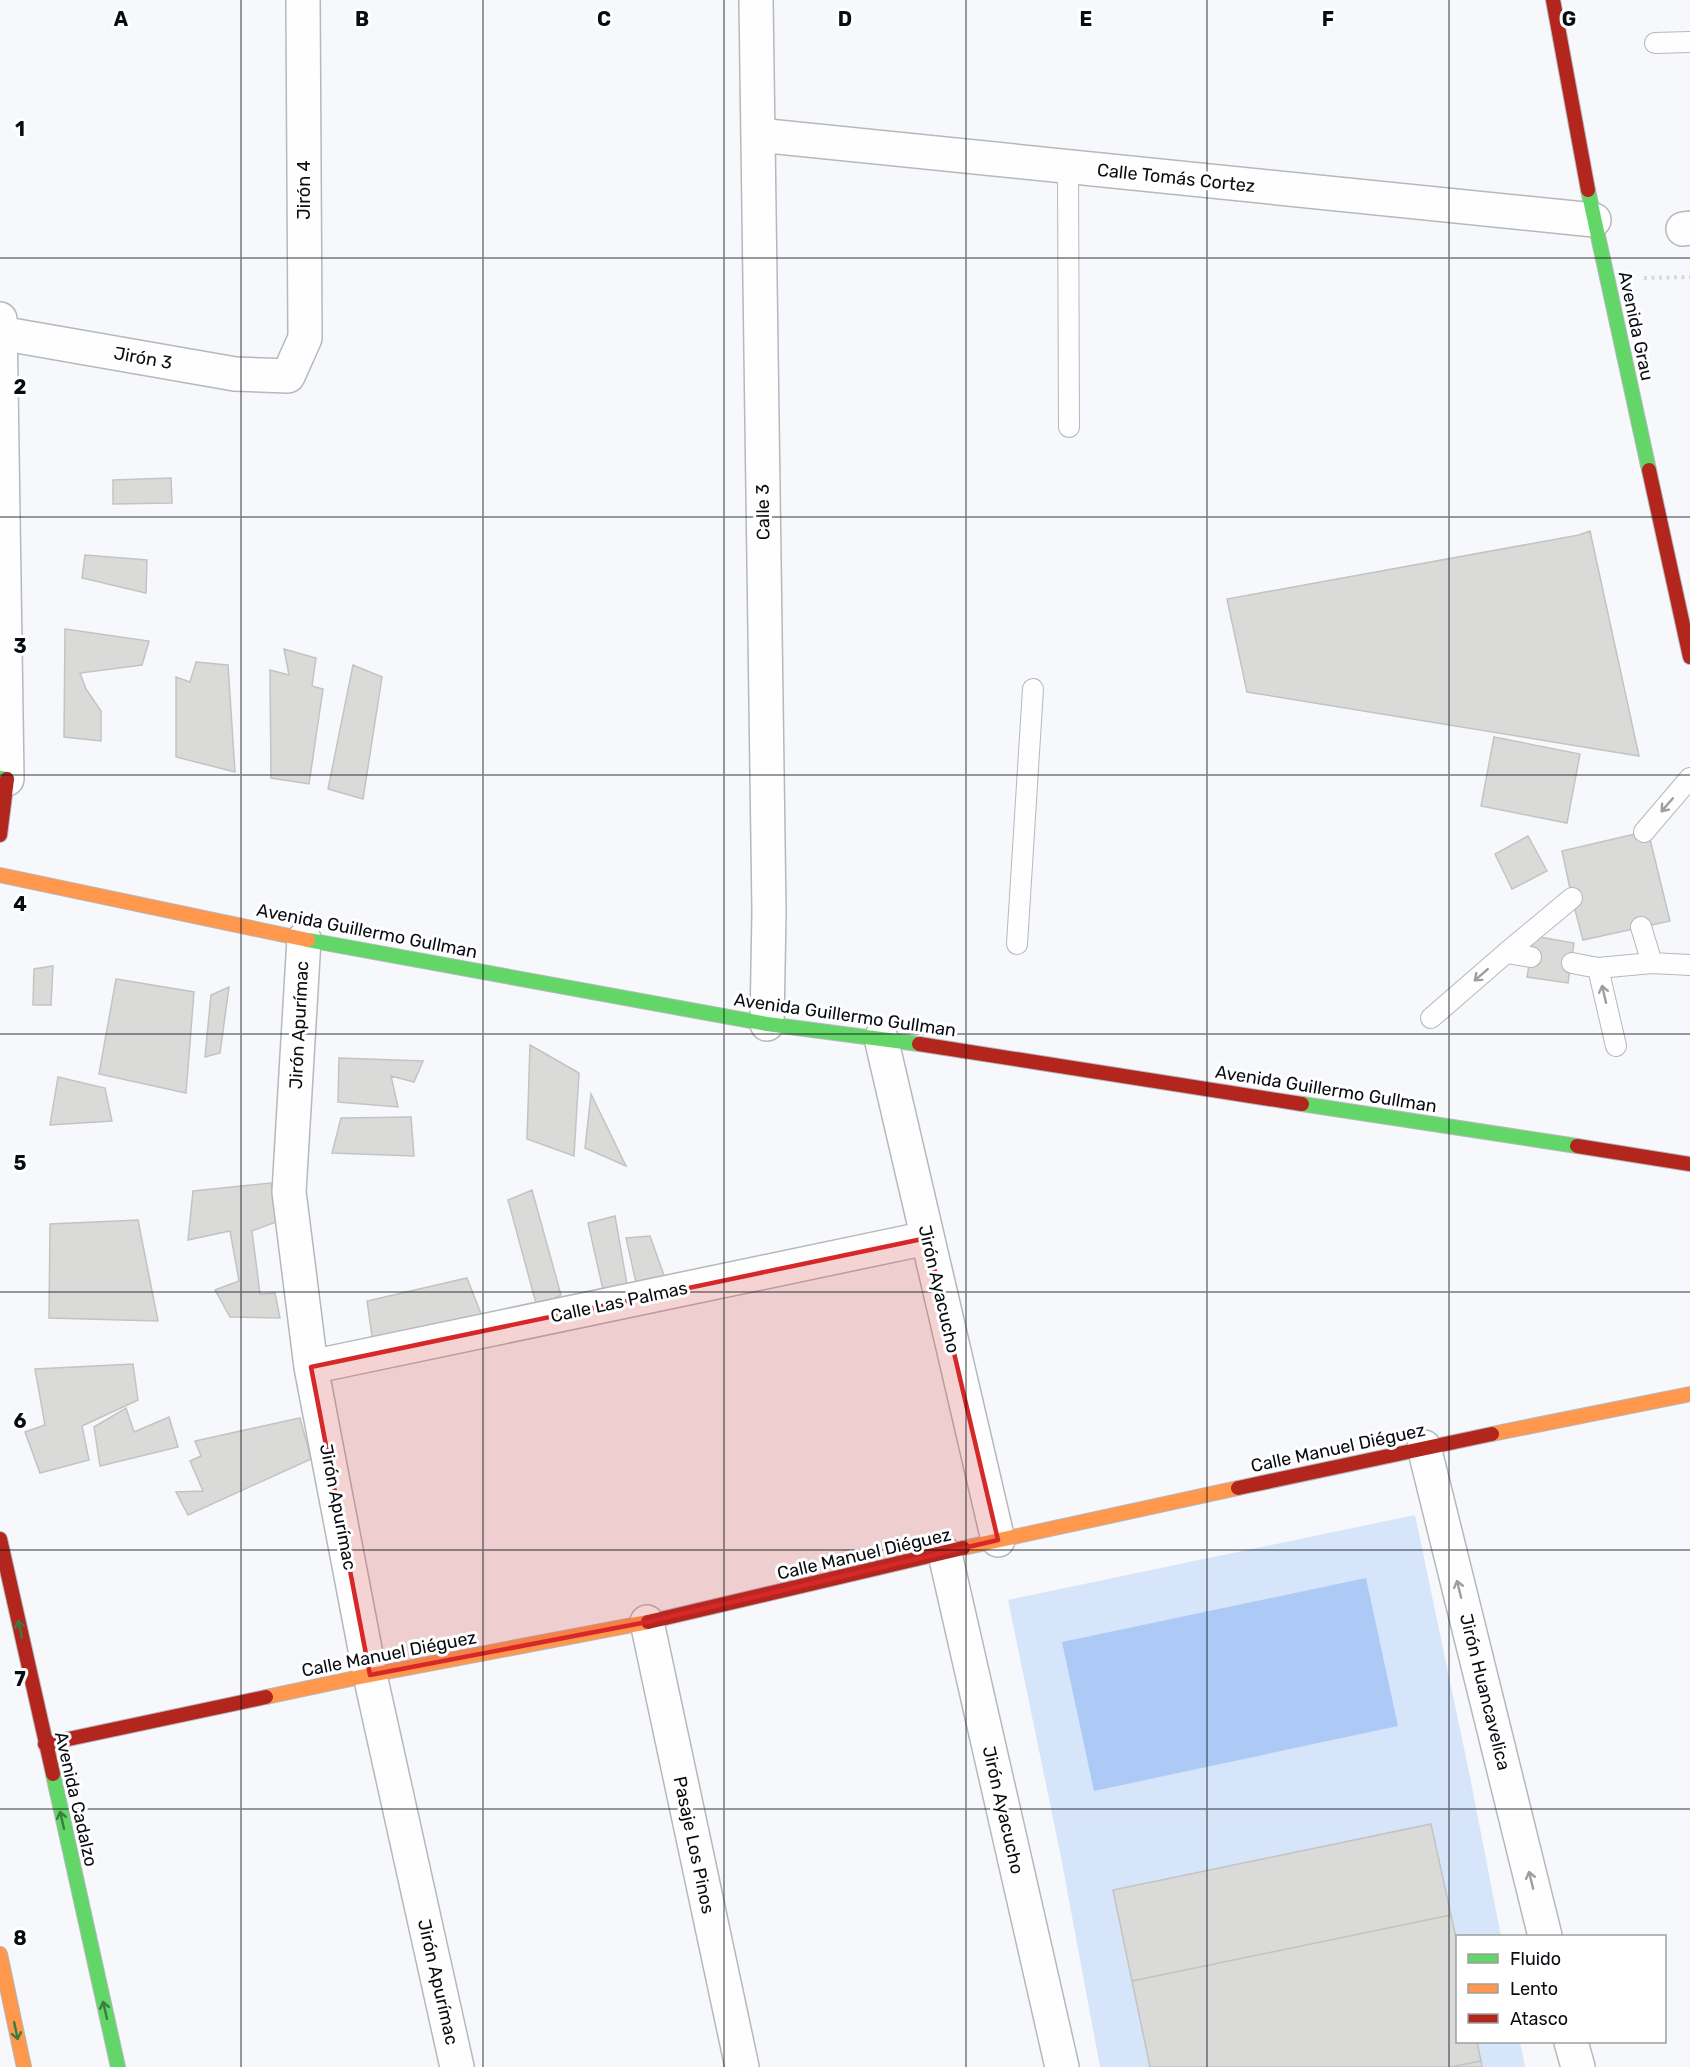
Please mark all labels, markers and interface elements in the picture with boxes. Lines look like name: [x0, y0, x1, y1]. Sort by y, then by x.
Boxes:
text: A: [114, 7, 129, 31]
text: B: [355, 7, 369, 31]
text: C: [597, 7, 611, 31]
text: D: [838, 7, 852, 31]
text: E: [1080, 7, 1092, 31]
text: F: [1322, 7, 1334, 31]
text: G: [1562, 7, 1576, 31]
text: 1: [15, 117, 25, 141]
street label: Calle Tomás Cortez: [1096, 159, 1256, 197]
street label: Jirón 4: [293, 160, 315, 220]
street label: Avenida Grau: [1614, 269, 1658, 383]
street label: Jirón 3: [112, 342, 174, 374]
text: 2: [14, 375, 27, 399]
street label: Calle 3: [752, 484, 774, 540]
text: 3: [13, 634, 27, 658]
one-way arrow: [1660, 797, 1674, 812]
text: 4: [13, 892, 27, 916]
street label: Avenida Guillermo Gullman: [255, 899, 479, 963]
street label: Jirón Apurímac: [285, 960, 313, 1090]
one-way arrow: [1473, 968, 1489, 981]
one-way arrow: [1597, 985, 1609, 1004]
street label: Avenida Guillermo Gullman: [733, 989, 957, 1041]
street label: Avenida Guillermo Gullman: [1214, 1061, 1438, 1117]
text: 5: [14, 1151, 27, 1175]
street label: Jirón Ayacucho: [914, 1223, 964, 1355]
street label: Calle Las Palmas: [548, 1277, 690, 1327]
text: 6: [13, 1409, 27, 1433]
street label: Calle Manuel Diéguez: [1249, 1419, 1427, 1477]
street label: Jirón Apurímac: [315, 1442, 361, 1572]
street label: Calle Manuel Diéguez: [775, 1523, 953, 1585]
one-way arrow: [1453, 1579, 1464, 1598]
street label: Jirón Huancavelica: [1455, 1611, 1515, 1773]
one-way arrow: [14, 1620, 25, 1640]
street label: Calle Manuel Diéguez: [300, 1626, 478, 1682]
text: 7: [14, 1667, 26, 1691]
street label: Avenida Cadalzo: [50, 1729, 102, 1869]
street label: Jirón Ayacucho: [978, 1744, 1028, 1876]
street label: Pasaje Los Pinos: [669, 1774, 719, 1916]
one-way arrow: [56, 1811, 67, 1830]
one-way arrow: [1525, 1871, 1537, 1890]
street label: Jirón Apurímac: [413, 1917, 463, 2047]
text: 8: [13, 1926, 27, 1950]
legend: [1456, 1935, 1666, 2043]
text: Fluido: [1510, 1948, 1561, 1970]
text: Lento: [1510, 1978, 1558, 2000]
one-way arrow: [99, 2001, 111, 2020]
text: Atasco: [1510, 2008, 1568, 2030]
one-way arrow: [11, 2021, 23, 2040]

